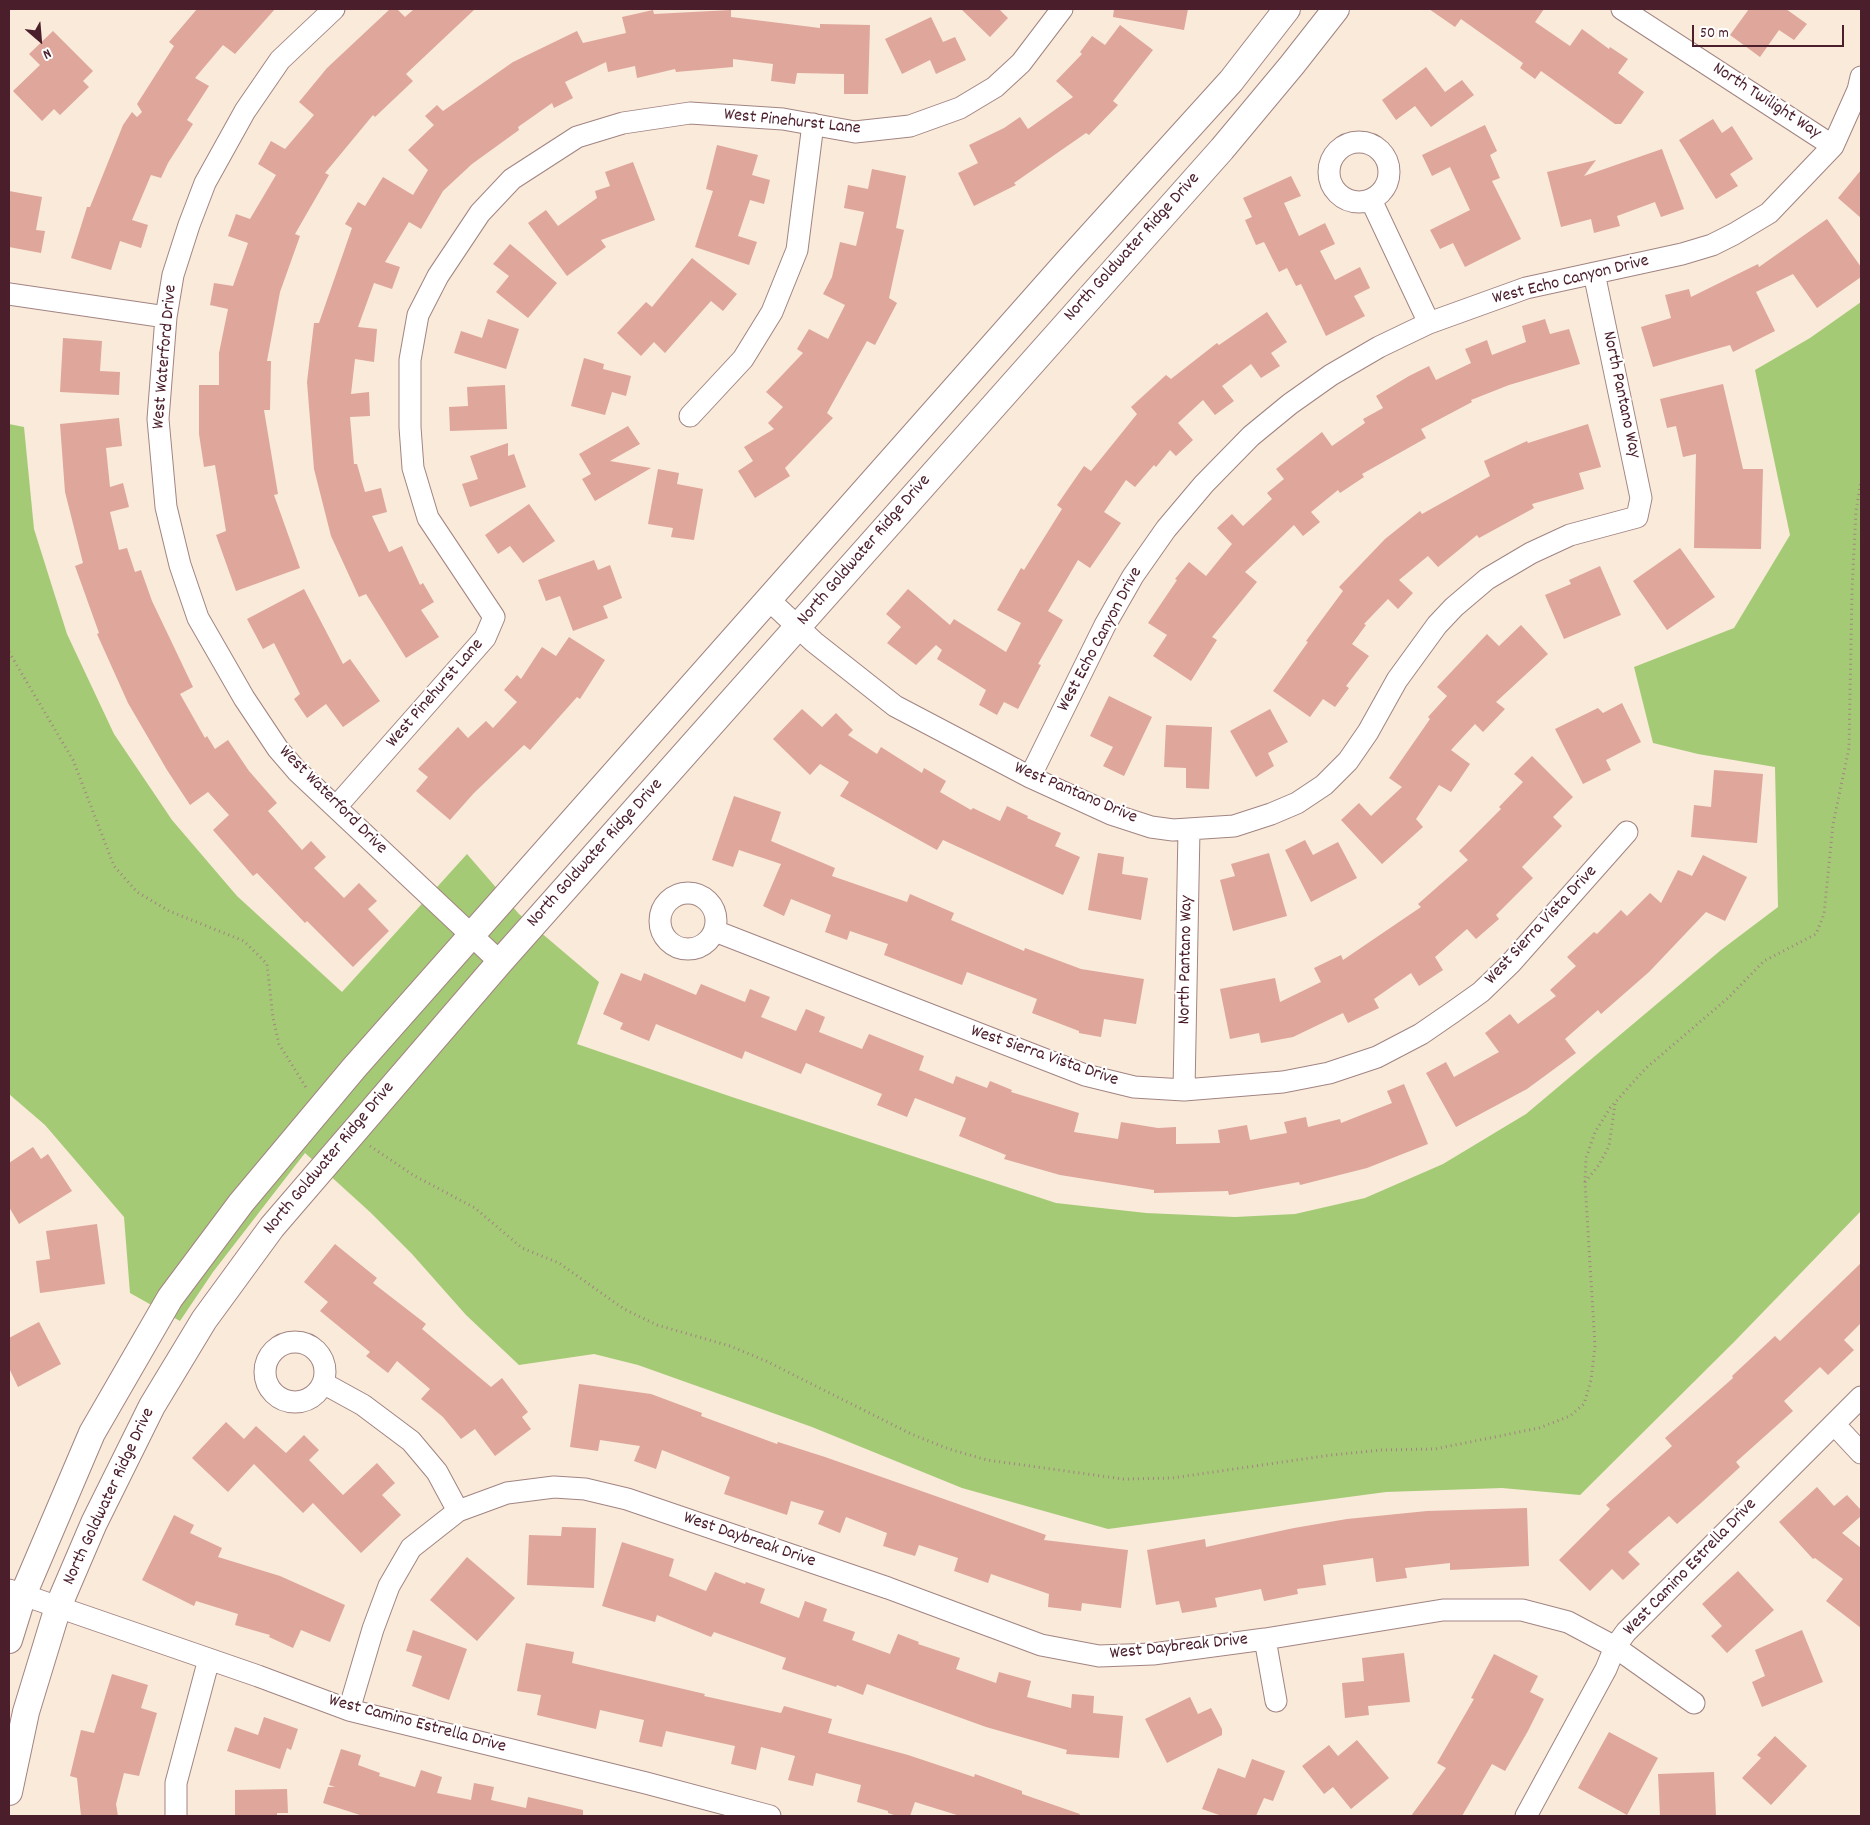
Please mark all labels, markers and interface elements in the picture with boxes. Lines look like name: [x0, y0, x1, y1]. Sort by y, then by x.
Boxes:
north arrow: [15, 15, 65, 65]
scale bar: [1695, 15, 1848, 47]
text: 50 m: [1700, 23, 1729, 45]
text: N: [39, 43, 54, 64]
street label: North Twilight Way: [1708, 59, 1824, 145]
street label: West Pinehurst Lane: [723, 105, 861, 141]
street label: North Goldwater Ridge Drive: [1060, 169, 1206, 327]
street label: West Echo Canyon Drive: [1491, 251, 1651, 311]
street label: West Waterford Drive: [149, 284, 183, 430]
street label: North Pantano Way: [1596, 330, 1644, 460]
street label: North Goldwater Ridge Drive: [794, 471, 936, 631]
street label: West Echo Canyon Drive: [1054, 564, 1148, 716]
street label: West Pinehurst Lane: [383, 635, 489, 753]
street label: West Waterford Drive: [273, 742, 391, 860]
street label: West Pantano Drive: [1010, 758, 1140, 830]
street label: North Goldwater Ridge Drive: [523, 775, 669, 933]
street label: West Sierra Vista Drive: [1481, 862, 1603, 990]
street label: North Pantano Way: [1175, 895, 1199, 1025]
street label: West Sierra Vista Drive: [967, 1022, 1121, 1092]
street label: North Goldwater Ridge Drive: [260, 1078, 400, 1240]
street label: North Goldwater Ridge Drive: [59, 1405, 161, 1589]
street label: West Camino Estrella Drive: [1620, 1495, 1762, 1641]
street label: West Daybreak Drive: [680, 1508, 818, 1574]
street label: West Daybreak Drive: [1109, 1630, 1249, 1666]
street label: West Camino Estrella Drive: [326, 1691, 508, 1759]

